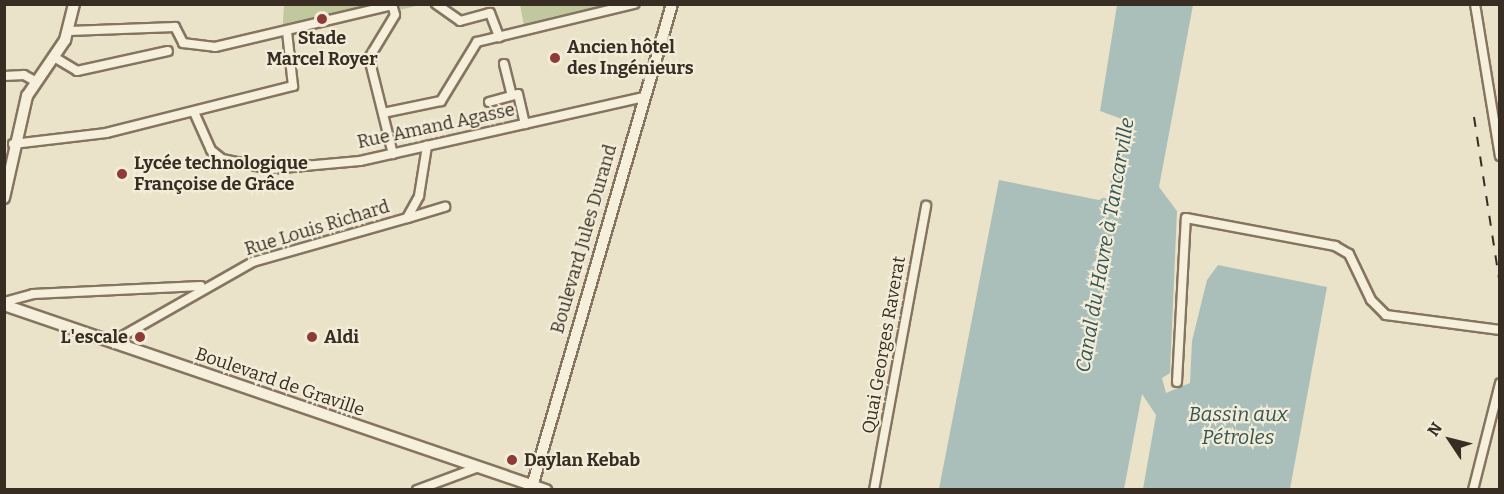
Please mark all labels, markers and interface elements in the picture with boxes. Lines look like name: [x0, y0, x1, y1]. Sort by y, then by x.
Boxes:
marker: Stade Marcel Royer: [315, 12, 329, 26]
place label: Stade Marcel Royer: [266, 28, 378, 70]
place label: Ancien hôtel des Ingénieurs: [567, 37, 694, 80]
marker: Ancien hôtel des Ingénieurs: [548, 51, 562, 65]
street label: Rue Amand Agasse: [355, 99, 517, 153]
water label: Canal du Havre à Tancarville: [1071, 116, 1139, 374]
street label: Boulevard Jules Durand: [547, 142, 621, 336]
place label: Lycée technologique Françoise de Grâce: [134, 153, 308, 195]
marker: Lycée technologique Françoise de Grâce: [115, 167, 129, 181]
street label: Rue Louis Richard: [242, 196, 392, 260]
street label: Quai Georges Raverat: [858, 255, 910, 435]
place label: L'escale: [61, 326, 128, 348]
place label: Aldi: [324, 326, 359, 348]
marker: L'escale: [133, 330, 147, 344]
marker: Aldi: [305, 330, 319, 344]
street label: Boulevard de Graville: [193, 343, 367, 421]
water label: Bassin aux Pétroles: [1188, 402, 1288, 449]
north arrow: [1420, 410, 1480, 470]
text: N: [1424, 419, 1446, 440]
place label: Daylan Kebab: [524, 449, 640, 471]
marker: Daylan Kebab: [505, 453, 519, 467]

